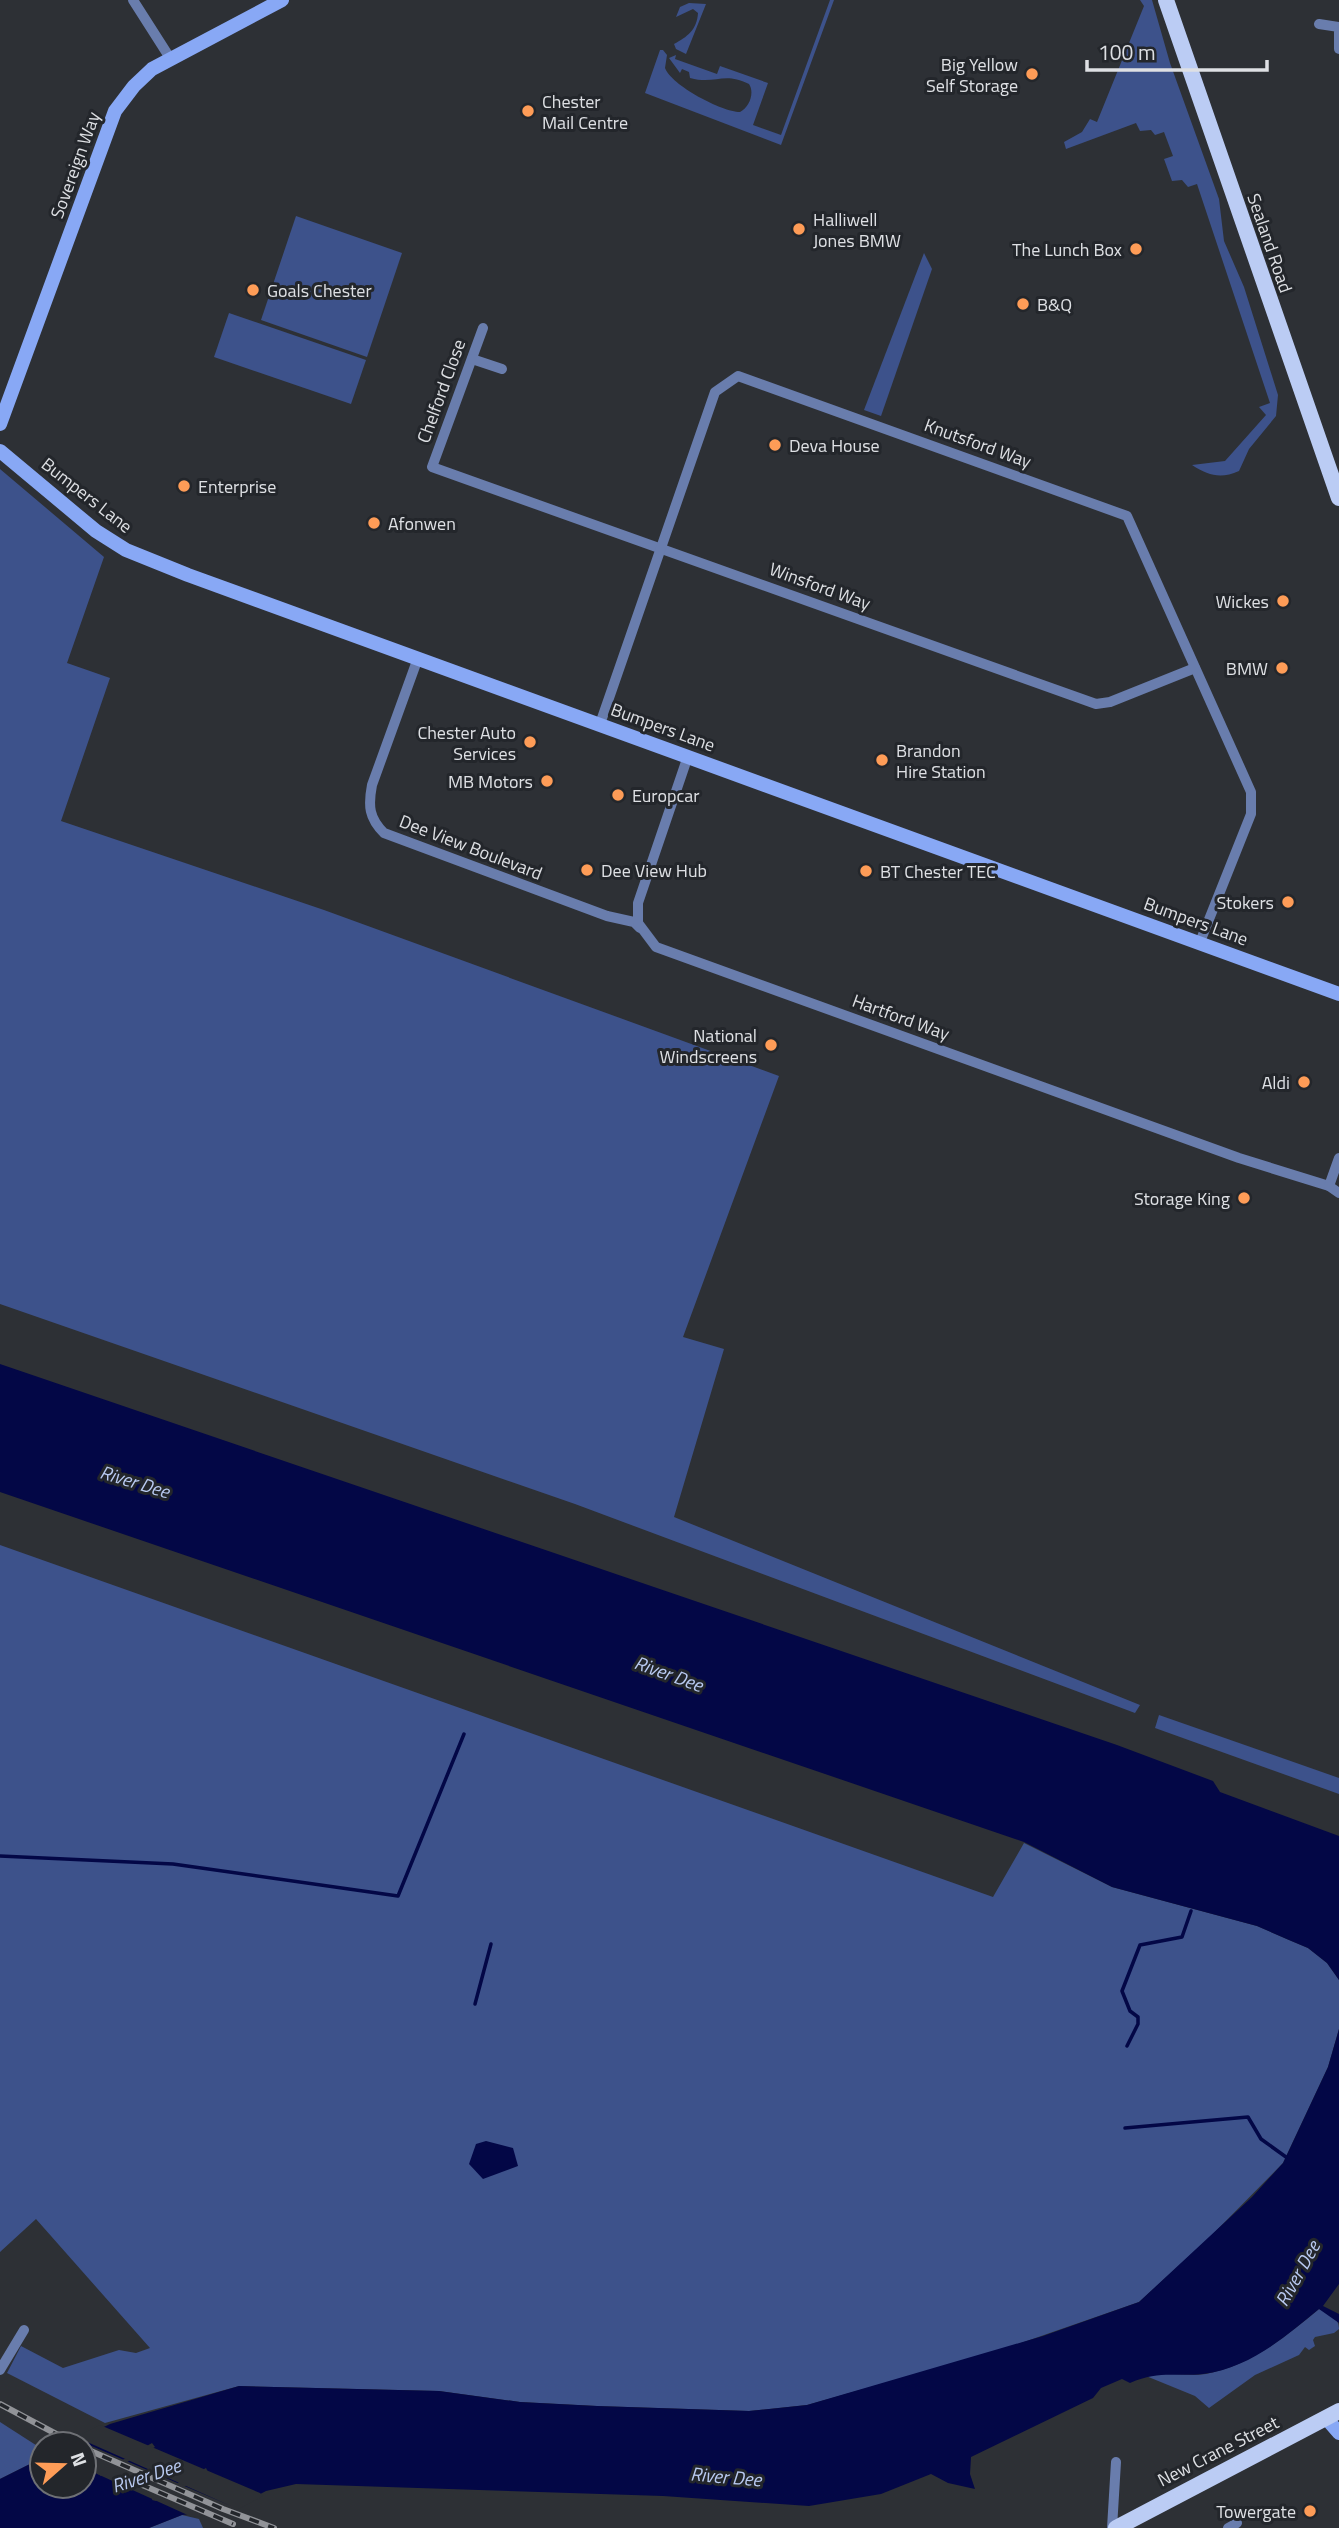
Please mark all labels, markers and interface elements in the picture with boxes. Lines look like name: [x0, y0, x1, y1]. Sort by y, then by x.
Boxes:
scale bar: [1087, 28, 1267, 72]
text: 100 m: [1098, 36, 1155, 68]
place label: Big Yellow Self Storage: [926, 51, 1018, 99]
marker: Big Yellow Self Storage: [1024, 66, 1040, 82]
place label: Chester Mail Centre: [542, 88, 628, 136]
marker: Chester Mail Centre: [520, 103, 536, 119]
street label: Sovereign Way: [43, 108, 107, 222]
street label: Sealand Road: [1240, 190, 1300, 296]
place label: Halliwell Jones BMW: [813, 206, 901, 254]
marker: Halliwell Jones BMW: [791, 221, 807, 237]
place label: The Lunch Box: [1012, 236, 1122, 263]
marker: The Lunch Box: [1128, 241, 1144, 257]
place label: Goals Chester: [267, 277, 372, 304]
marker: Goals Chester: [245, 282, 261, 298]
place label: B&Q: [1037, 291, 1072, 318]
marker: B&Q: [1015, 296, 1031, 312]
street label: Chelford Close: [410, 335, 472, 447]
street label: Knutsford Way: [921, 411, 1036, 475]
place label: Deva House: [789, 432, 880, 459]
marker: Deva House: [767, 437, 783, 453]
street label: Bumpers Lane: [36, 451, 138, 539]
place label: Enterprise: [198, 473, 276, 500]
marker: Enterprise: [176, 478, 192, 494]
place label: Afonwen: [388, 510, 456, 537]
marker: Afonwen: [366, 515, 382, 531]
street label: Winsford Way: [766, 555, 875, 617]
place label: Wickes: [1215, 588, 1269, 615]
marker: Wickes: [1275, 593, 1291, 609]
place label: BMW: [1226, 655, 1268, 682]
marker: BMW: [1274, 660, 1290, 676]
street label: Bumpers Lane: [607, 696, 719, 758]
place label: Chester Auto Services: [417, 719, 516, 767]
marker: Chester Auto Services: [522, 734, 538, 750]
place label: Brandon Hire Station: [896, 737, 986, 785]
marker: Brandon Hire Station: [874, 752, 890, 768]
place label: MB Motors: [448, 768, 533, 795]
marker: MB Motors: [539, 773, 555, 789]
place label: Europcar: [632, 782, 700, 809]
marker: Europcar: [610, 787, 626, 803]
street label: Dee View Boulevard: [396, 807, 546, 887]
place label: Dee View Hub: [601, 857, 707, 884]
place label: BT Chester TEC: [880, 858, 996, 885]
marker: Dee View Hub: [579, 862, 595, 878]
marker: BT Chester TEC: [858, 863, 874, 879]
place label: Stokers: [1217, 889, 1274, 916]
street label: Bumpers Lane: [1140, 890, 1252, 952]
marker: Stokers: [1280, 894, 1296, 910]
street label: Hartford Way: [849, 987, 954, 1047]
place label: National Windscreens: [659, 1022, 757, 1070]
marker: National Windscreens: [763, 1037, 779, 1053]
place label: Aldi: [1262, 1069, 1290, 1096]
marker: Aldi: [1296, 1074, 1312, 1090]
place label: Storage King: [1134, 1185, 1230, 1212]
marker: Storage King: [1236, 1190, 1252, 1206]
water label: River Dee: [97, 1457, 174, 1506]
water label: River Dee: [631, 1647, 708, 1699]
water label: River Dee: [1267, 2234, 1327, 2311]
street label: New Crane Street: [1153, 2409, 1284, 2493]
north arrow: [28, 2430, 98, 2500]
text: N: [64, 2448, 95, 2470]
water label: River Dee: [108, 2450, 185, 2500]
water label: River Dee: [689, 2458, 764, 2494]
place label: Towergate: [1216, 2498, 1296, 2525]
marker: Towergate: [1302, 2503, 1318, 2519]

